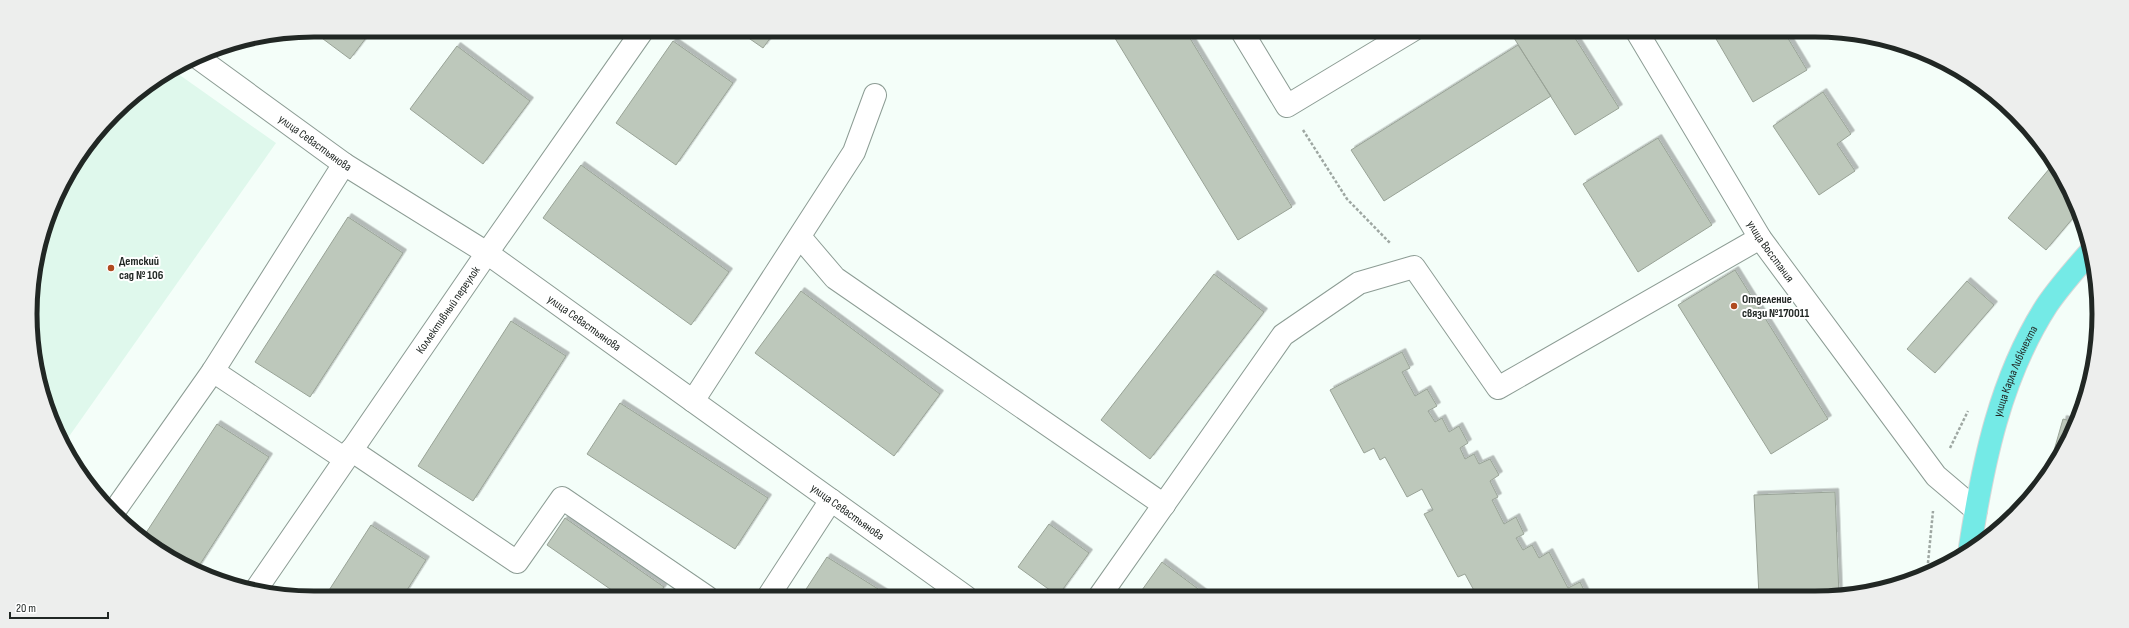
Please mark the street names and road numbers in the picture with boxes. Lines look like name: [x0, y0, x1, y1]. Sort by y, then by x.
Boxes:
street label: улица Севастьянова: [275, 111, 355, 175]
street label: улица Восстания: [1744, 218, 1798, 285]
street label: Коллективный переулок: [413, 263, 484, 357]
street label: улица Севастьянова: [545, 291, 624, 355]
street label: улица Карла Либкнехта: [1990, 323, 2041, 419]
street label: улица Севастьянова: [808, 480, 887, 544]

